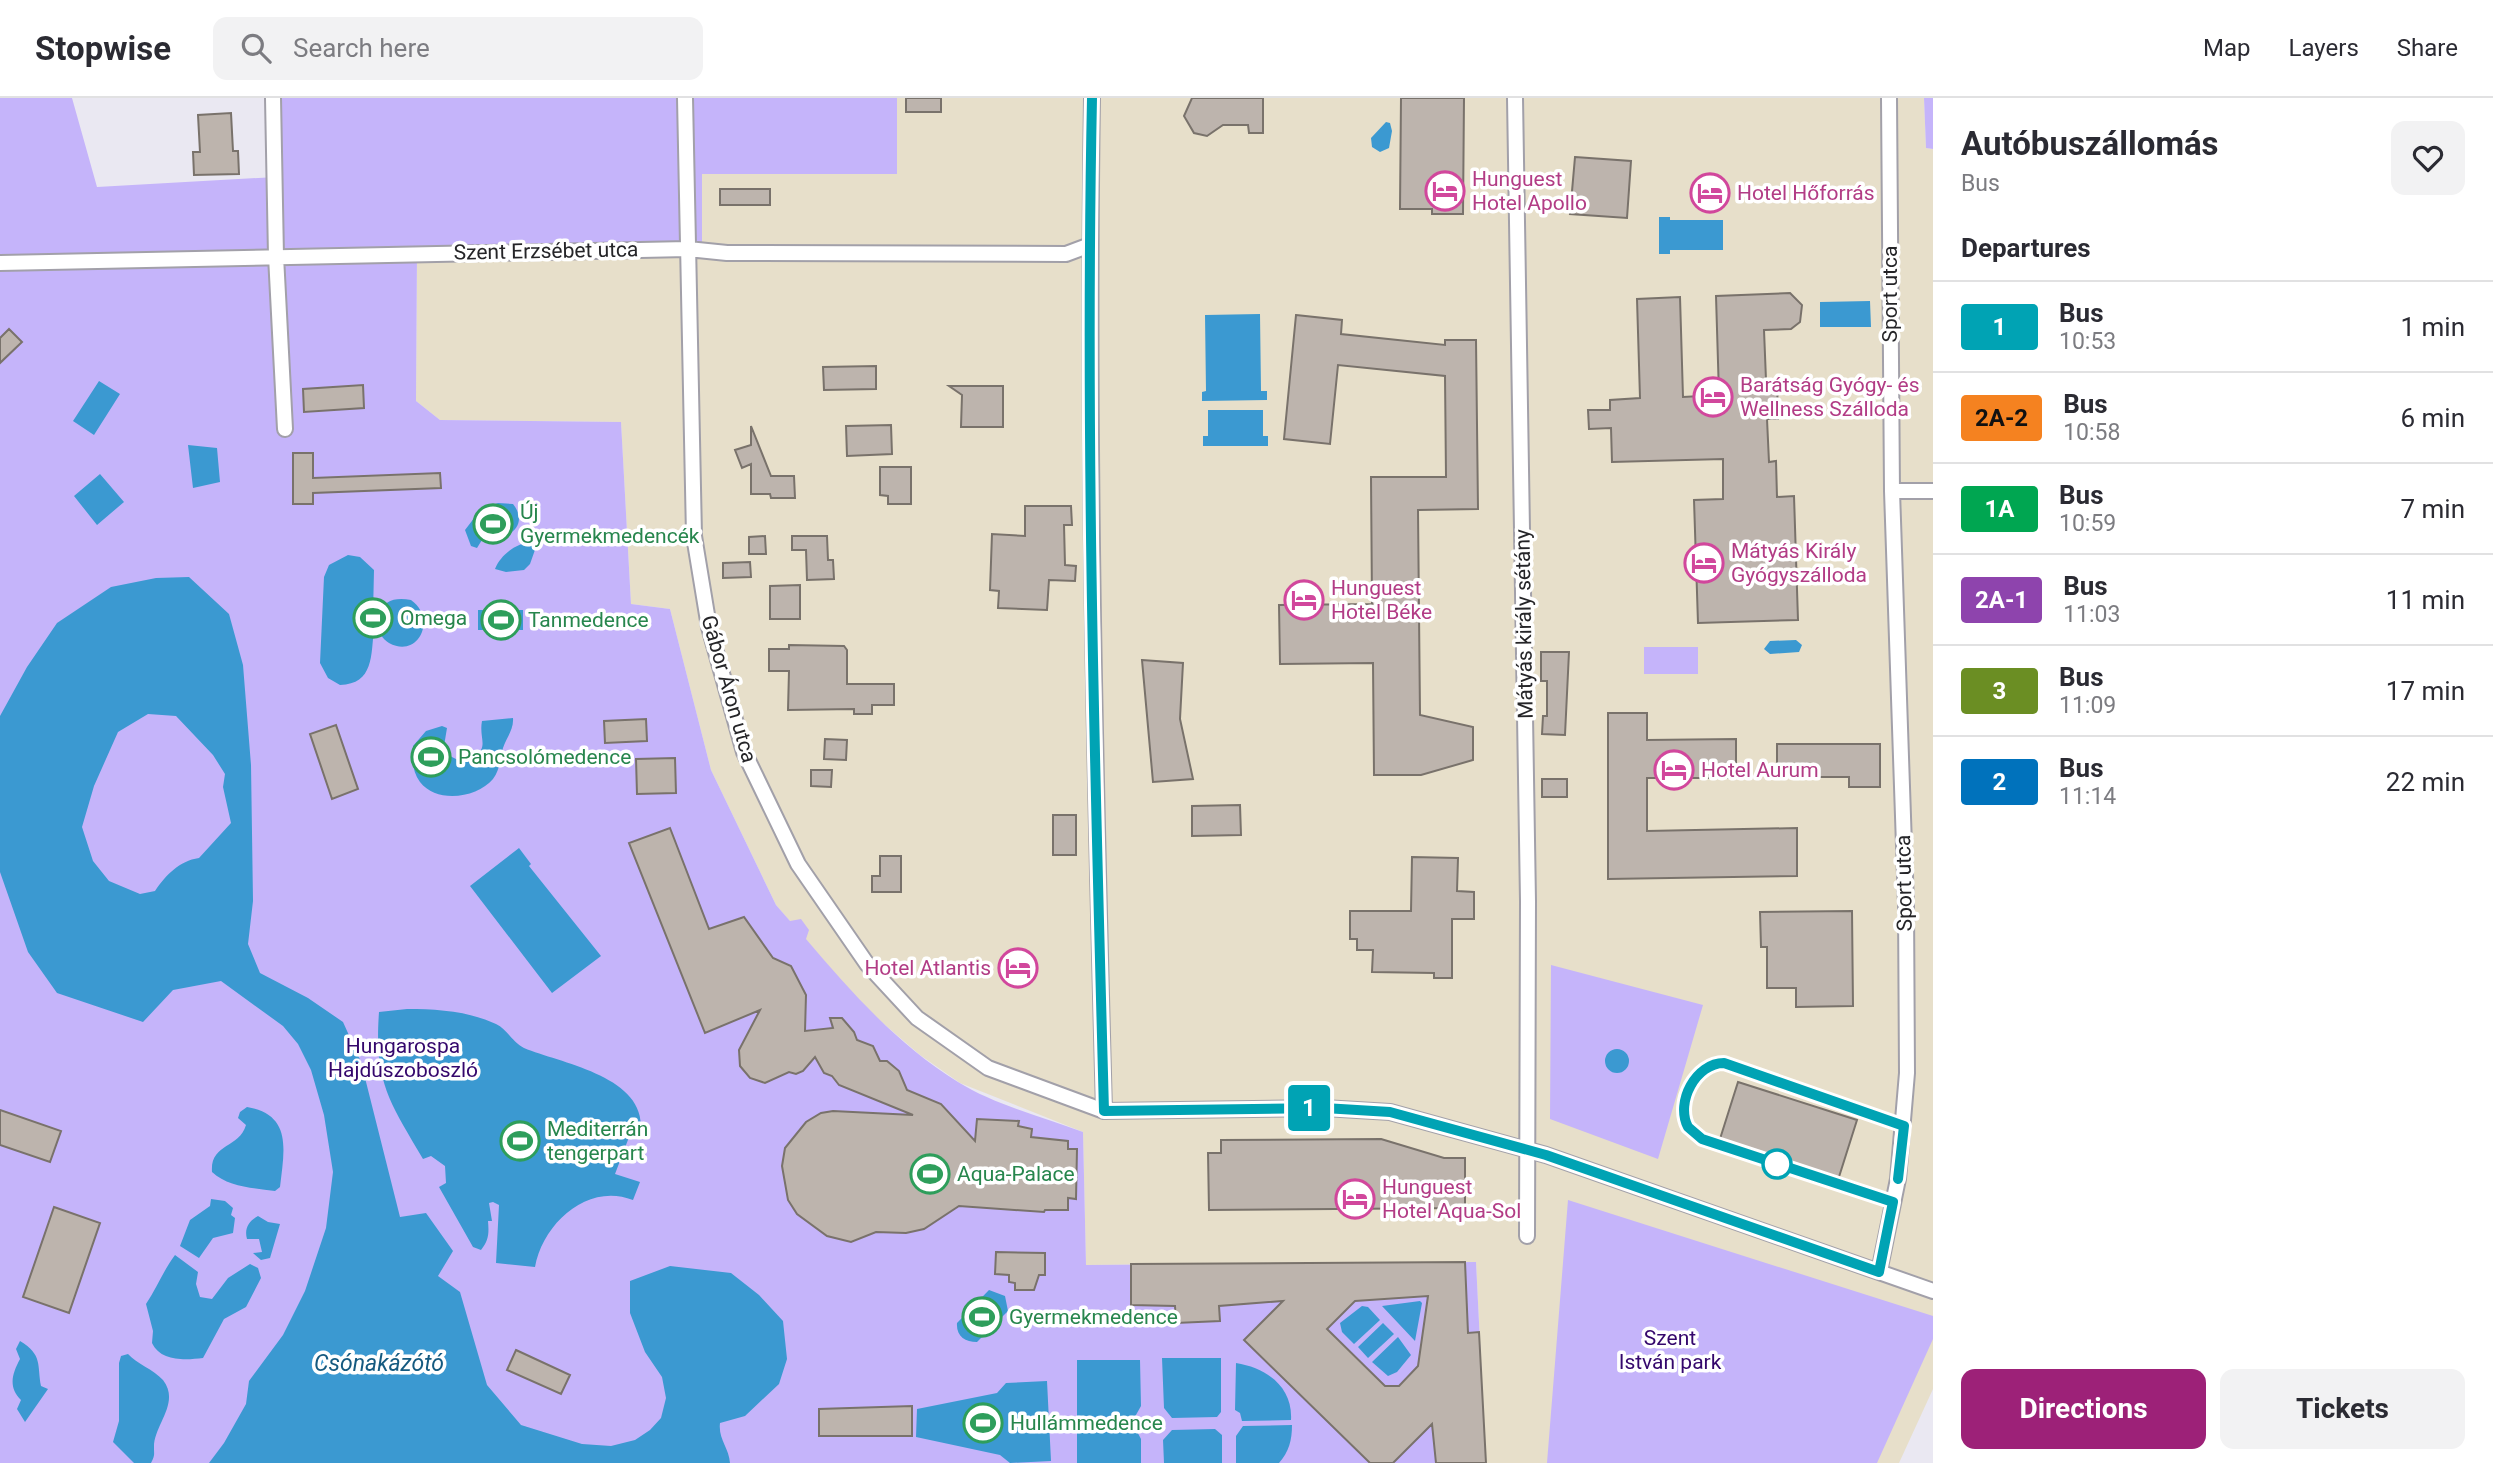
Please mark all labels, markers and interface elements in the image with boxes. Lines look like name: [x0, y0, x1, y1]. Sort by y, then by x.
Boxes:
search box: [213, 17, 703, 80]
text: Stopwise: [35, 29, 171, 68]
icon: search: [237, 29, 275, 67]
text: Search here: [293, 33, 430, 63]
text: Map: [2203, 34, 2251, 62]
text: Layers: [2289, 34, 2359, 62]
text: Share: [2397, 34, 2458, 62]
button: heart: [2391, 121, 2465, 195]
text: Autóbuszállomás: [1961, 124, 2219, 163]
place label: Hunguest Hotel Apollo: [1472, 167, 1587, 215]
hotel icon: Hunguest Hotel Apollo: [1424, 170, 1466, 212]
text: Bus: [1961, 170, 2000, 197]
hotel icon: Hotel Hőforrás: [1689, 172, 1731, 214]
place label: Hotel Hőforrás: [1737, 181, 1875, 205]
text: Departures: [1961, 233, 2091, 263]
street label: Szent Erzsébet utca: [453, 237, 639, 265]
street label: Sport utca: [1878, 246, 1902, 342]
text: Bus: [2059, 298, 2104, 328]
text: 1 min: [2400, 312, 2465, 342]
text: 1: [1993, 313, 2006, 341]
text: 10:53: [2059, 328, 2116, 355]
place label: Barátság Gyógy- és Wellness Szálloda: [1740, 373, 1920, 421]
hotel icon: Barátság Gyógy- és Wellness Szálloda: [1692, 376, 1734, 418]
text: Bus: [2063, 389, 2108, 419]
text: 6 min: [2400, 403, 2465, 433]
text: 2A-2: [1975, 404, 2028, 432]
text: 10:58: [2063, 419, 2120, 446]
text: Bus: [2059, 480, 2104, 510]
text: 7 min: [2400, 494, 2465, 524]
text: 1A: [1985, 495, 2014, 523]
place label: Új Gyermekmedencék: [520, 500, 700, 548]
sports icon: Új Gyermekmedencék: [472, 503, 514, 545]
text: 10:59: [2059, 510, 2116, 537]
street label: Mátyás király sétány: [1510, 529, 1538, 719]
place label: Mátyás Király Gyógyszálloda: [1731, 539, 1867, 587]
hotel icon: Mátyás Király Gyógyszálloda: [1683, 542, 1725, 584]
text: Bus: [2063, 571, 2108, 601]
place label: Hunguest Hotel Béke: [1331, 576, 1432, 624]
hotel icon: Hunguest Hotel Béke: [1283, 579, 1325, 621]
text: 11 min: [2386, 585, 2465, 615]
text: 2A-1: [1975, 586, 2028, 614]
sports icon: Omega: [352, 597, 394, 639]
sports icon: Tanmedence: [480, 599, 522, 641]
text: 11:03: [2063, 601, 2120, 628]
place label: Omega: [400, 606, 467, 630]
place label: Tanmedence: [528, 608, 649, 632]
street label: Gábor Áron utca: [697, 613, 761, 765]
text: Bus: [2059, 662, 2104, 692]
text: 17 min: [2386, 676, 2465, 706]
text: 3: [1993, 677, 2006, 705]
text: 11:09: [2059, 692, 2116, 719]
sports icon: Pancsolómedence: [410, 736, 452, 778]
place label: Pancsolómedence: [458, 745, 631, 769]
hotel icon: Hotel Aurum: [1653, 749, 1695, 791]
text: Bus: [2059, 753, 2104, 783]
place label: Hotel Aurum: [1701, 758, 1819, 782]
text: 22 min: [2386, 767, 2465, 797]
text: 2: [1993, 768, 2006, 796]
text: 11:14: [2059, 783, 2116, 810]
street label: Sport utca: [1891, 834, 1917, 932]
hotel icon: Hotel Atlantis: [997, 947, 1039, 989]
place label: Hotel Atlantis: [864, 956, 991, 980]
park label: Hungarospa Hajdúszoboszló: [328, 1034, 478, 1082]
line badge: 1: [1286, 1085, 1332, 1131]
text: 1: [1302, 1094, 1316, 1122]
place label: Mediterrán tengerpart: [547, 1117, 648, 1165]
sports icon: Mediterrán tengerpart: [499, 1120, 541, 1162]
unlabelled marker: [1762, 1149, 1792, 1179]
sports icon: Aqua-Palace: [909, 1153, 951, 1195]
place label: Aqua-Palace: [957, 1162, 1075, 1186]
place label: Hunguest Hotel Aqua-Sol: [1382, 1175, 1521, 1223]
hotel icon: Hunguest Hotel Aqua-Sol: [1334, 1178, 1376, 1220]
sports icon: Gyermekmedence: [961, 1296, 1003, 1338]
place label: Gyermekmedence: [1009, 1305, 1178, 1329]
park label: Szent István park: [1619, 1326, 1722, 1374]
water label: Csónakázótó: [314, 1350, 444, 1377]
button: Directions: [1961, 1369, 2206, 1449]
button: Tickets: [2220, 1369, 2465, 1449]
sports icon: Hullámmedence: [962, 1402, 1004, 1444]
place label: Hullámmedence: [1010, 1411, 1163, 1435]

